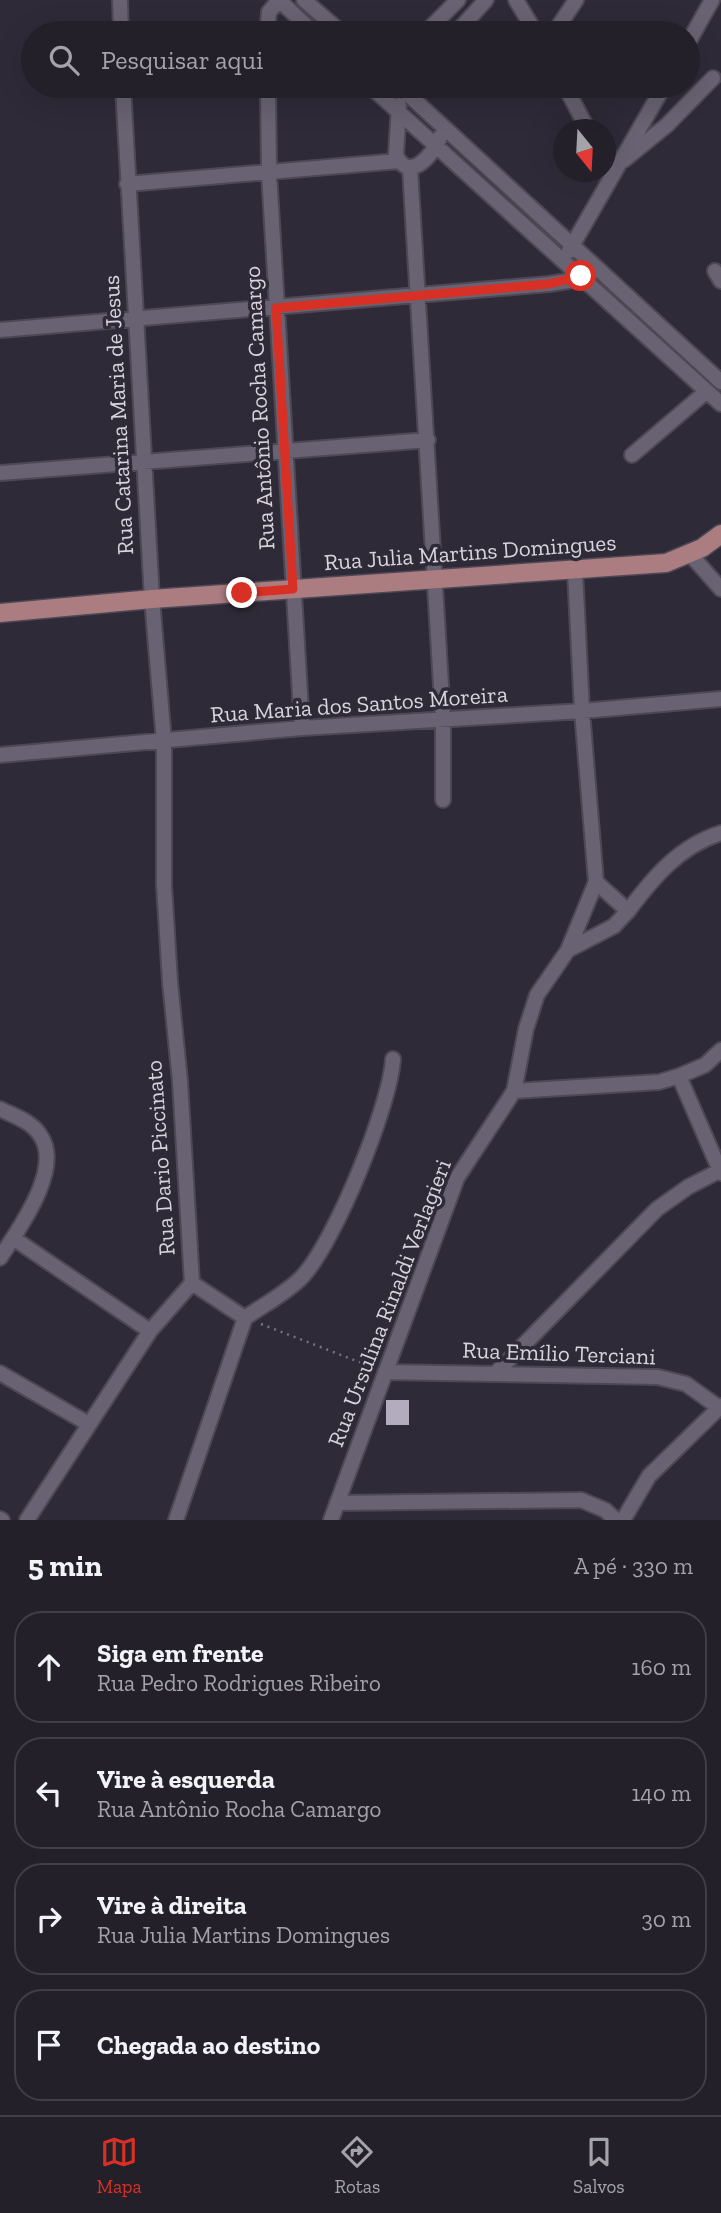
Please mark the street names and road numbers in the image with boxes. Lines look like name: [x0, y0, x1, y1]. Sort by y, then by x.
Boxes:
street label: Rua Antônio Rocha Camargo: [238, 265, 280, 551]
street label: Rua Catarina Maria de Jesus: [97, 274, 139, 556]
street label: Rua Julia Martins Domingues: [323, 528, 617, 576]
street label: Rua Maria dos Santos Moreira: [209, 680, 509, 728]
street label: Rua Dario Piccinato: [139, 1059, 181, 1257]
street label: Rua Ursulina Rinaldi Verlagieri: [321, 1155, 457, 1451]
street label: Rua Emílio Terciani: [462, 1336, 656, 1370]

